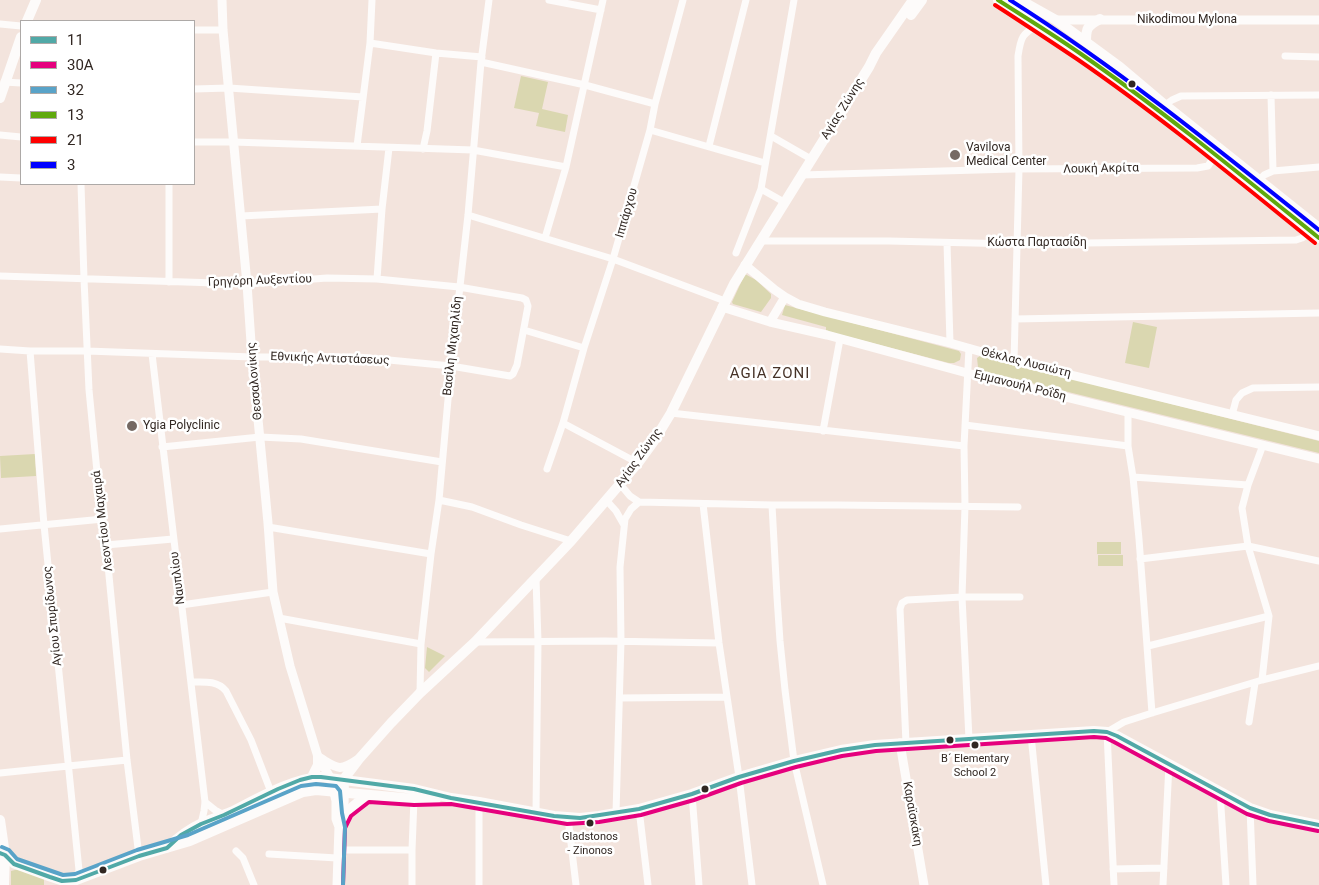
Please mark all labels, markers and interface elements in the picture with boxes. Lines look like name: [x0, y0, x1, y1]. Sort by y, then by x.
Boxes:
street label: Nikodimou Mylona: [1137, 13, 1237, 27]
legend: [20, 20, 195, 185]
text: 11: [67, 31, 84, 49]
text: 30A: [67, 56, 94, 74]
street label: Αγίας Ζώνης: [818, 76, 868, 142]
unlabelled marker: [1127, 79, 1137, 89]
text: 32: [67, 81, 84, 99]
text: 13: [67, 106, 84, 124]
text: 21: [67, 131, 84, 149]
place label: Vavilova Medical Center: [966, 141, 1046, 169]
marker: Vavilova Medical Center: [948, 148, 962, 162]
text: 3: [67, 156, 75, 174]
street label: Λουκή Ακρίτα: [1063, 161, 1139, 177]
street label: Ιππάρχου: [613, 186, 641, 240]
street label: Κώστα Παρτασίδη: [987, 236, 1087, 250]
street label: Γρηγόρη Αυξεντίου: [208, 272, 312, 290]
street label: Βασίλη Μιχαηλίδη: [441, 295, 465, 397]
street label: Θεσσαλονίκης: [244, 341, 266, 421]
street label: Θέκλας Λυσιώτη: [980, 345, 1072, 381]
street label: Εθνικής Αντιστάσεως: [270, 350, 390, 368]
district label: AGIA ZONI: [729, 365, 811, 383]
street label: Εμμανουήλ Ροΐδη: [972, 368, 1068, 404]
marker: Ygia Polyclinic: [125, 419, 139, 433]
place label: Ygia Polyclinic: [143, 419, 220, 433]
street label: Αγίας Ζώνης: [613, 426, 665, 490]
street label: Λεοντίου Μαχαιρά: [90, 470, 116, 572]
street label: Ναυπλίου: [168, 551, 188, 605]
street label: Αγίου Σπυρίδωνος: [41, 565, 65, 667]
unlabelled marker: [945, 735, 955, 745]
marker: B´ Elementary School 2: [970, 740, 980, 750]
place label: B´ Elementary School 2: [941, 752, 1009, 778]
street label: Καραϊσκάκη: [899, 781, 925, 847]
unlabelled marker: [700, 784, 710, 794]
marker: Gladstonos - Zinonos: [585, 818, 595, 828]
place label: Gladstonos - Zinonos: [562, 830, 618, 856]
unlabelled marker: [98, 865, 108, 875]

